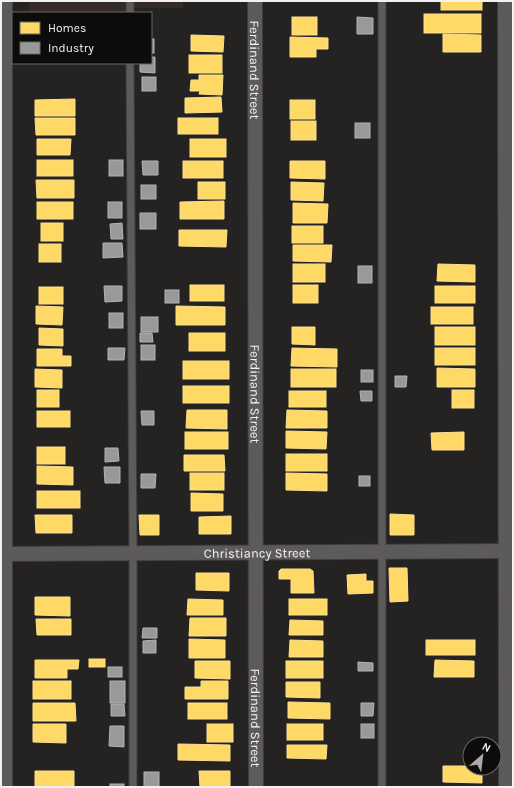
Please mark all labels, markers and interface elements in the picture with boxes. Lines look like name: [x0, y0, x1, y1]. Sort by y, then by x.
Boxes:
legend: [12, 12, 152, 64]
text: Homes: [48, 21, 86, 35]
street label: Ferdinand Street: [247, 21, 262, 120]
text: Industry: [48, 41, 94, 55]
street label: Ferdinand Street: [247, 345, 263, 444]
street label: Christiancy Street: [204, 545, 310, 561]
street label: Ferdinand Street: [248, 669, 263, 768]
north arrow: [462, 736, 502, 776]
text: N: [480, 740, 493, 755]

